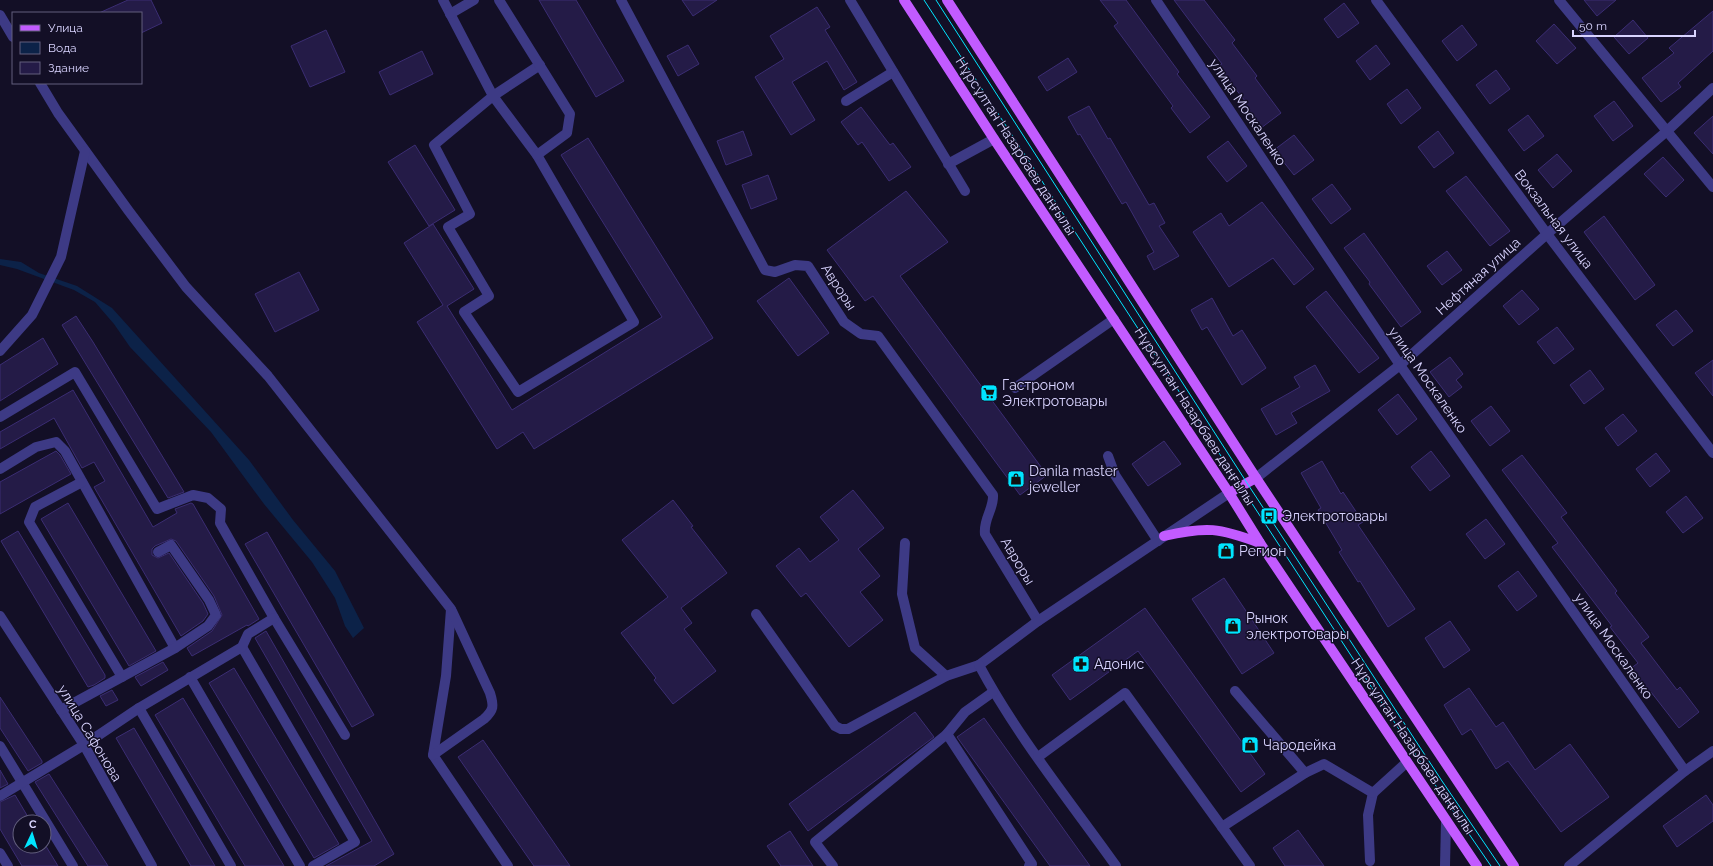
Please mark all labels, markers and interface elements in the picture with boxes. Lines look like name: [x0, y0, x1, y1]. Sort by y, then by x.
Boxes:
legend: [12, 12, 142, 84]
scale bar: [1573, 12, 1695, 38]
text: 50 m: [1579, 19, 1607, 33]
text: Улица: [48, 21, 83, 35]
text: Вода: [48, 41, 77, 55]
street label: Нұрсұлтан Назарбаев даңғылы: [952, 54, 1080, 238]
street label: улица Москаленко: [1206, 55, 1290, 169]
text: Здание: [48, 61, 89, 75]
street label: Вокзальная улица: [1512, 166, 1596, 272]
street label: Нефтяная улица: [1433, 234, 1523, 318]
street label: Авроры: [818, 261, 860, 313]
street label: Нұрсұлтан Назарбаев даңғылы: [1131, 324, 1259, 508]
street label: улица Москаленко: [1385, 324, 1471, 436]
place label: Гастроном Электротовары: [1002, 377, 1107, 409]
supermarket icon: Гастроном Электротовары: [979, 383, 999, 403]
place label: Danila master jeweller: [1027, 463, 1118, 495]
shop icon: Danila master jeweller: [1006, 469, 1026, 489]
bus stop icon: Электротовары: [1259, 506, 1279, 526]
place label: Электротовары: [1282, 508, 1387, 524]
street label: Авроры: [998, 535, 1038, 587]
shop icon: Регион: [1216, 541, 1236, 561]
place label: Регион: [1239, 543, 1286, 559]
street label: улица Москаленко: [1571, 590, 1657, 702]
place label: Рынок электротовары: [1246, 610, 1349, 642]
shop icon: Рынок электротовары: [1223, 616, 1243, 636]
pharmacy icon: Адонис: [1071, 654, 1091, 674]
street label: Нұрсұлтан Назарбаев даңғылы: [1348, 655, 1478, 837]
place label: Адонис: [1094, 656, 1144, 672]
street label: улица Сафонова: [55, 682, 125, 784]
shop icon: Чародейка: [1240, 735, 1260, 755]
place label: Чародейка: [1263, 737, 1336, 753]
north arrow: [12, 814, 52, 854]
text: С: [28, 818, 37, 831]

